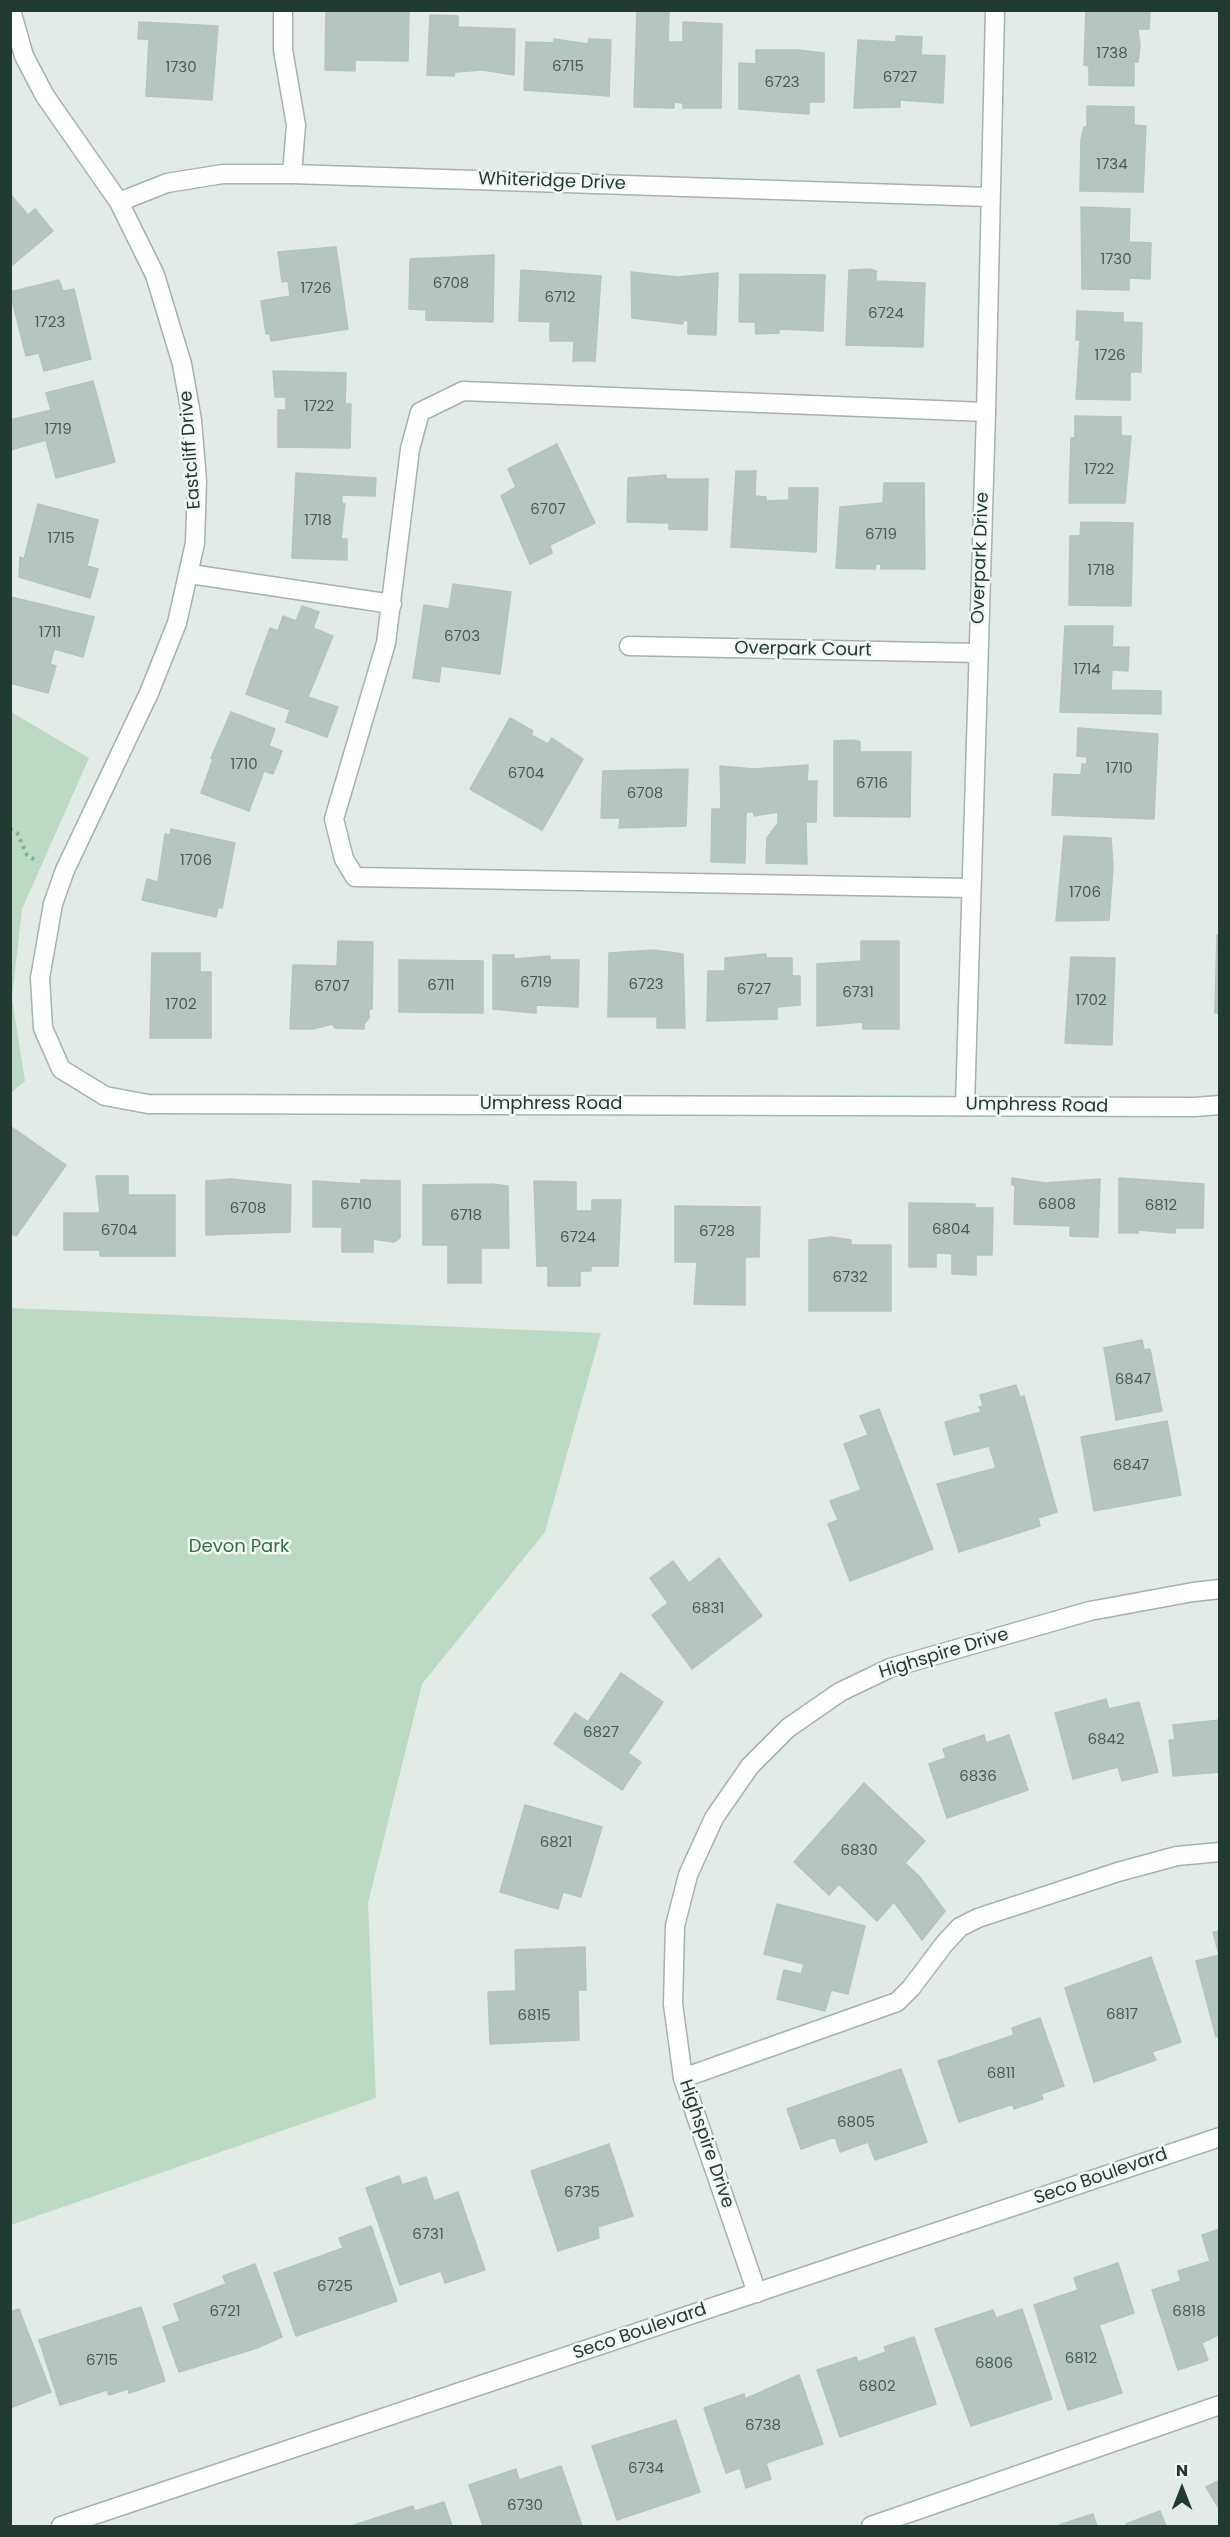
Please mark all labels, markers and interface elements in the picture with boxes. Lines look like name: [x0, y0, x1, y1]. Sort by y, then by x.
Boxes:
house number: 1738: [1096, 45, 1128, 63]
house number: 6715: [552, 58, 584, 76]
house number: 1730: [165, 59, 197, 77]
house number: 6727: [883, 69, 917, 87]
house number: 6723: [764, 74, 800, 92]
house number: 1734: [1096, 156, 1128, 174]
street label: Whiteridge Drive: [478, 169, 626, 195]
house number: 1730: [1100, 251, 1132, 269]
house number: 6708: [433, 275, 469, 293]
house number: 1726: [300, 280, 332, 298]
house number: 6712: [544, 289, 576, 307]
house number: 6724: [868, 305, 904, 323]
house number: 1723: [35, 314, 65, 332]
house number: 1726: [1094, 347, 1126, 365]
street label: Eastcliff Drive: [176, 390, 206, 510]
house number: 1722: [304, 398, 334, 416]
house number: 1719: [44, 421, 72, 439]
house number: 1722: [1084, 461, 1114, 479]
street label: Overpark Drive: [968, 491, 994, 625]
house number: 6707: [530, 501, 566, 519]
house number: 1718: [304, 512, 332, 530]
house number: 6719: [865, 526, 897, 544]
house number: 1715: [47, 530, 75, 548]
house number: 1718: [1087, 562, 1115, 580]
house number: 1711: [39, 624, 61, 642]
house number: 6703: [444, 628, 480, 646]
street label: Overpark Court: [734, 638, 872, 662]
house number: 1714: [1073, 661, 1101, 679]
house number: 1710: [230, 756, 258, 774]
house number: 1710: [1105, 760, 1133, 778]
house number: 6704: [508, 765, 544, 783]
house number: 6716: [856, 775, 888, 793]
house number: 6708: [627, 785, 663, 803]
house number: 1706: [180, 852, 212, 870]
house number: 1706: [1069, 884, 1101, 902]
house number: 6719: [520, 974, 552, 992]
house number: 6723: [628, 976, 664, 994]
house number: 6711: [427, 977, 455, 995]
house number: 6707: [314, 978, 350, 996]
house number: 6727: [737, 981, 771, 999]
house number: 6731: [842, 984, 874, 1002]
house number: 1702: [1075, 992, 1107, 1010]
house number: 1702: [165, 996, 197, 1014]
street label: Umphress Road: [480, 1093, 622, 1115]
street label: Umphress Road: [965, 1094, 1109, 1118]
house number: 6710: [340, 1196, 372, 1214]
house number: 6808: [1038, 1196, 1076, 1214]
house number: 6812: [1145, 1197, 1177, 1215]
house number: 6708: [230, 1200, 266, 1218]
house number: 6718: [450, 1207, 482, 1225]
house number: 6804: [932, 1221, 970, 1239]
house number: 6704: [101, 1222, 137, 1240]
house number: 6728: [699, 1223, 735, 1241]
house number: 6724: [560, 1229, 596, 1247]
house number: 6732: [832, 1269, 868, 1287]
house number: 6847: [1115, 1371, 1151, 1389]
house number: 6847: [1113, 1457, 1149, 1475]
park label: Devon Park: [189, 1536, 289, 1558]
house number: 6831: [692, 1600, 724, 1618]
street label: Highspire Drive: [877, 1624, 1011, 1684]
house number: 6827: [583, 1724, 619, 1742]
house number: 6842: [1087, 1731, 1125, 1749]
house number: 6836: [959, 1768, 997, 1786]
house number: 6821: [540, 1834, 572, 1852]
house number: 6830: [840, 1842, 878, 1860]
house number: 6817: [1106, 2006, 1138, 2024]
house number: 6815: [517, 2007, 551, 2025]
house number: 6811: [987, 2065, 1015, 2083]
street label: Highspire Drive: [674, 2077, 738, 2211]
house number: 6805: [837, 2114, 875, 2132]
street label: Seco Boulevard: [1031, 2144, 1171, 2210]
house number: 6735: [564, 2184, 600, 2202]
house number: 6731: [412, 2226, 444, 2244]
house number: 6725: [317, 2278, 353, 2296]
street label: Seco Boulevard: [570, 2299, 710, 2365]
house number: 6721: [209, 2303, 241, 2321]
house number: 6818: [1172, 2303, 1206, 2321]
house number: 6812: [1065, 2350, 1097, 2368]
house number: 6715: [86, 2352, 118, 2370]
house number: 6806: [975, 2355, 1013, 2373]
house number: 6802: [858, 2378, 896, 2396]
house number: 6738: [745, 2417, 781, 2435]
north arrow: [1152, 2459, 1212, 2519]
text: N: [1176, 2459, 1188, 2482]
house number: 6734: [628, 2460, 664, 2478]
house number: 6730: [507, 2497, 543, 2515]

